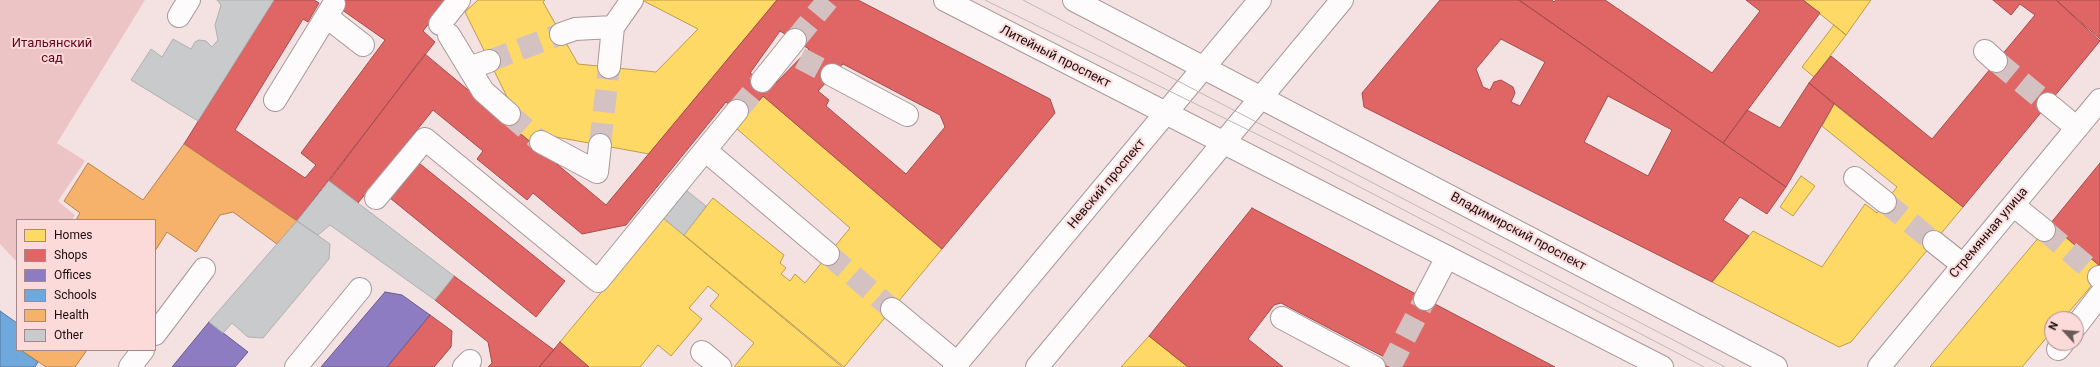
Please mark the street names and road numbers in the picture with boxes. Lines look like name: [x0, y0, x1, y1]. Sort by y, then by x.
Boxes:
street label: Литейный проспект: [997, 22, 1113, 92]
street label: Невский проспект: [1065, 136, 1149, 232]
street label: Стремянная улица: [1946, 184, 2032, 282]
street label: Владимирский проспект: [1448, 190, 1588, 274]

